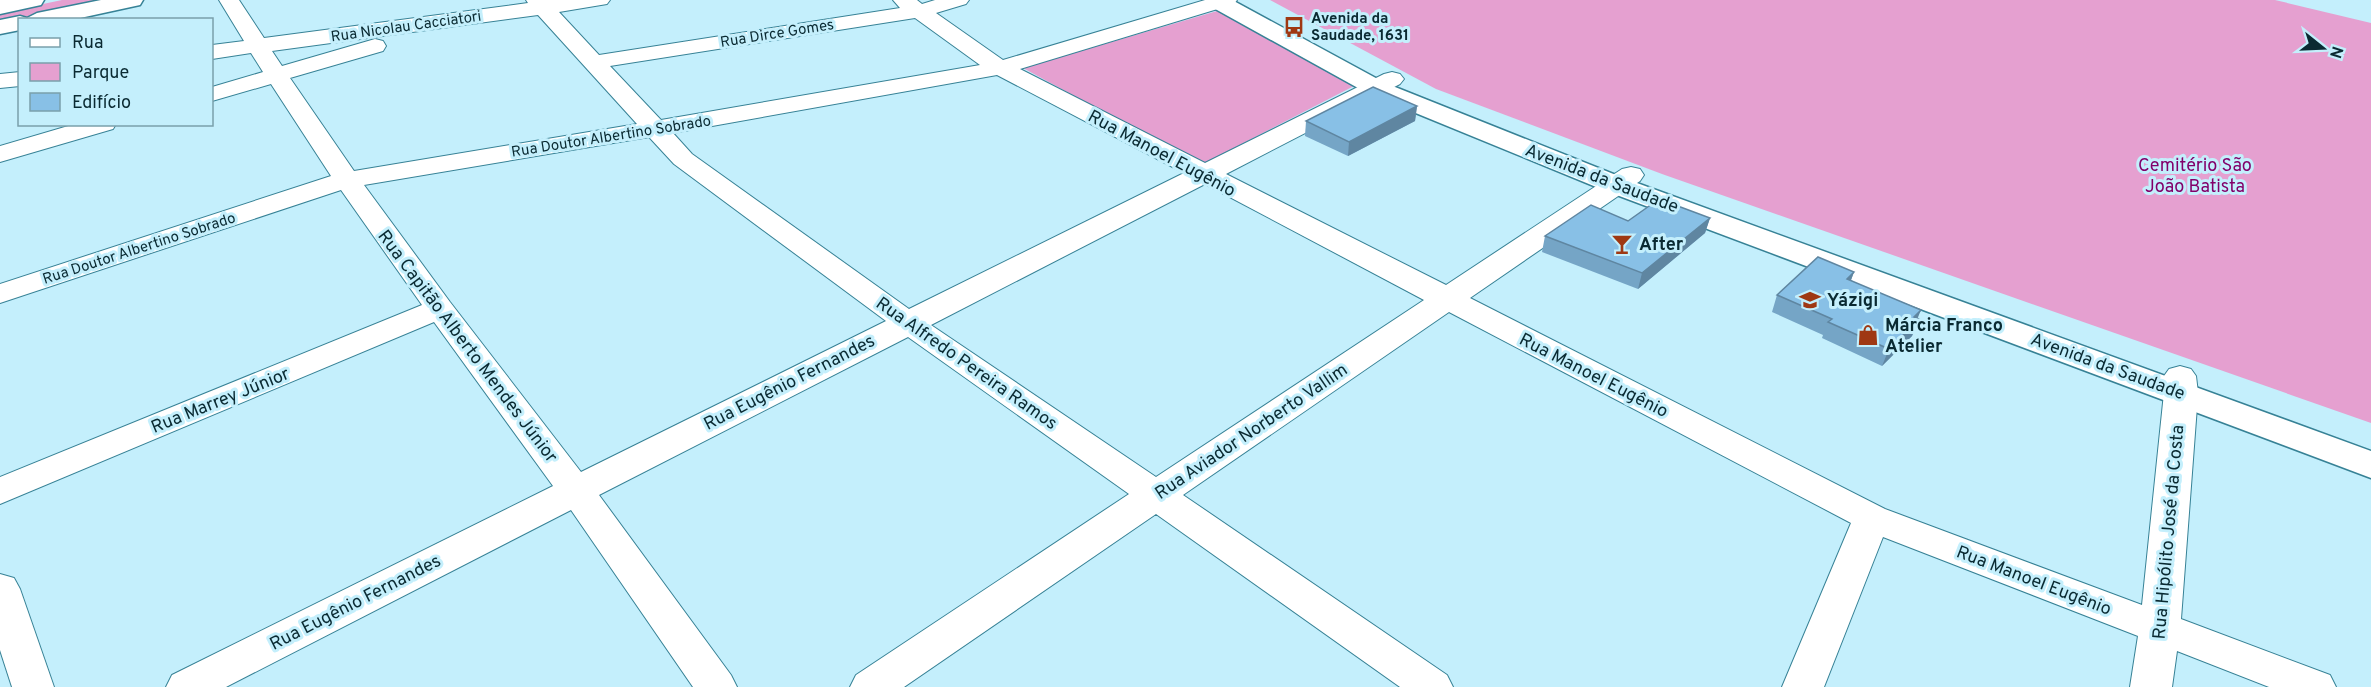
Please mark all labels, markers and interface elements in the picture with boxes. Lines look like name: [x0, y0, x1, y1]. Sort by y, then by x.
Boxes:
street label: Rua Nicolau Cacciatori: [330, 8, 483, 47]
place label: Avenida da Saudade, 1631: [1311, 10, 1409, 46]
bus stop icon: Avenida da Saudade, 1631: [1282, 15, 1306, 39]
street label: Rua Dirce Gomes: [719, 16, 835, 53]
legend: [18, 18, 213, 126]
north arrow: [2293, 18, 2353, 78]
text: Rua: [72, 32, 103, 55]
text: N: [2324, 43, 2347, 61]
text: Parque: [72, 62, 129, 85]
text: Edifício: [72, 92, 131, 115]
street label: Rua Manoel Eugênio: [1083, 106, 1239, 203]
street label: Rua Doutor Albertino Sobrado: [510, 112, 712, 163]
street label: Avenida da Saudade: [1521, 140, 1681, 219]
park label: Cemitério São João Batista: [2138, 155, 2252, 199]
street label: Rua Doutor Albertino Sobrado: [41, 209, 238, 290]
street label: Rua Capitão Alberto Mendes Júnior: [372, 226, 562, 468]
bar icon: After: [1610, 232, 1634, 256]
place label: After: [1639, 234, 1684, 257]
school or university icon: Yázigi: [1798, 288, 1822, 312]
place label: Yázigi: [1827, 290, 1878, 313]
street label: Rua Alfredo Pereira Ramos: [871, 293, 1061, 436]
place label: Márcia Franco Atelier: [1885, 315, 2003, 359]
shop icon: Márcia Franco Atelier: [1856, 323, 1880, 347]
street label: Rua Manoel Eugênio: [1515, 329, 1672, 424]
street label: Avenida da Saudade: [2027, 329, 2188, 406]
street label: Rua Eugênio Fernandes: [700, 330, 879, 437]
street label: Rua Aviador Norberto Vallim: [1151, 359, 1353, 505]
street label: Rua Marrey Júnior: [148, 363, 293, 440]
street label: Rua Hipólito José da Costa: [2149, 424, 2190, 640]
street label: Rua Manoel Eugênio: [1953, 541, 2114, 622]
street label: Rua Eugênio Fernandes: [266, 550, 445, 657]

